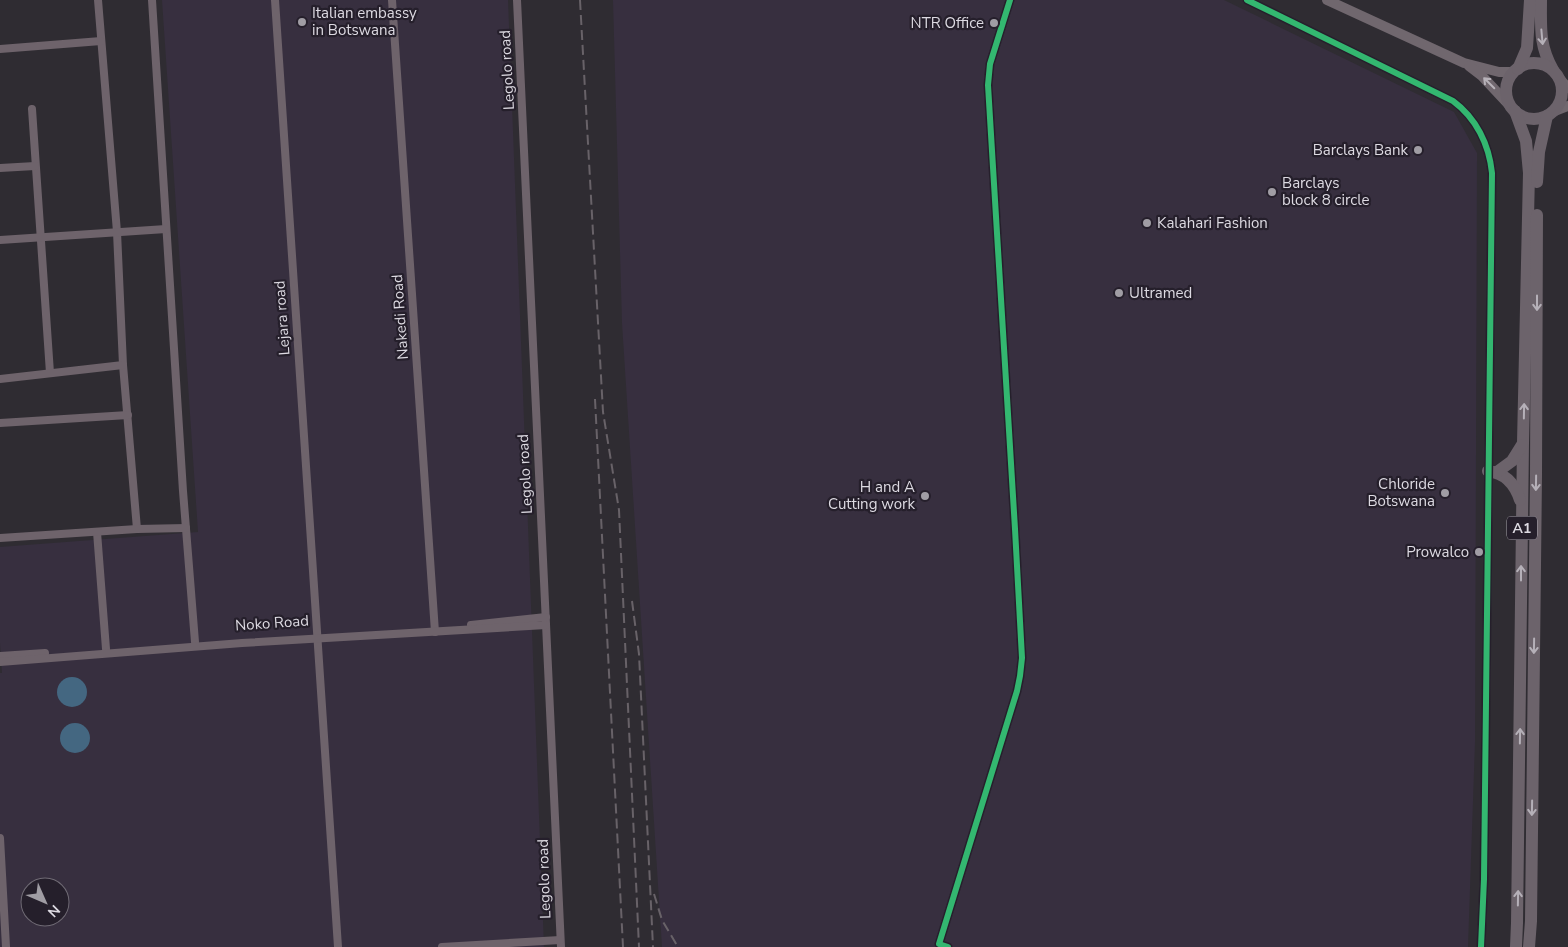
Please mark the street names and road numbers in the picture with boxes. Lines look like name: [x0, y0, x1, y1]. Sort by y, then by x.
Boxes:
street label: Legolo road: [495, 30, 519, 110]
street label: Nakedi Road: [387, 274, 413, 360]
street label: Lejara road: [269, 280, 295, 356]
street label: Legolo road: [513, 434, 537, 514]
road number: A1: [1507, 516, 1537, 540]
street label: Noko Road: [234, 610, 310, 636]
street label: Legolo road: [533, 839, 555, 919]

